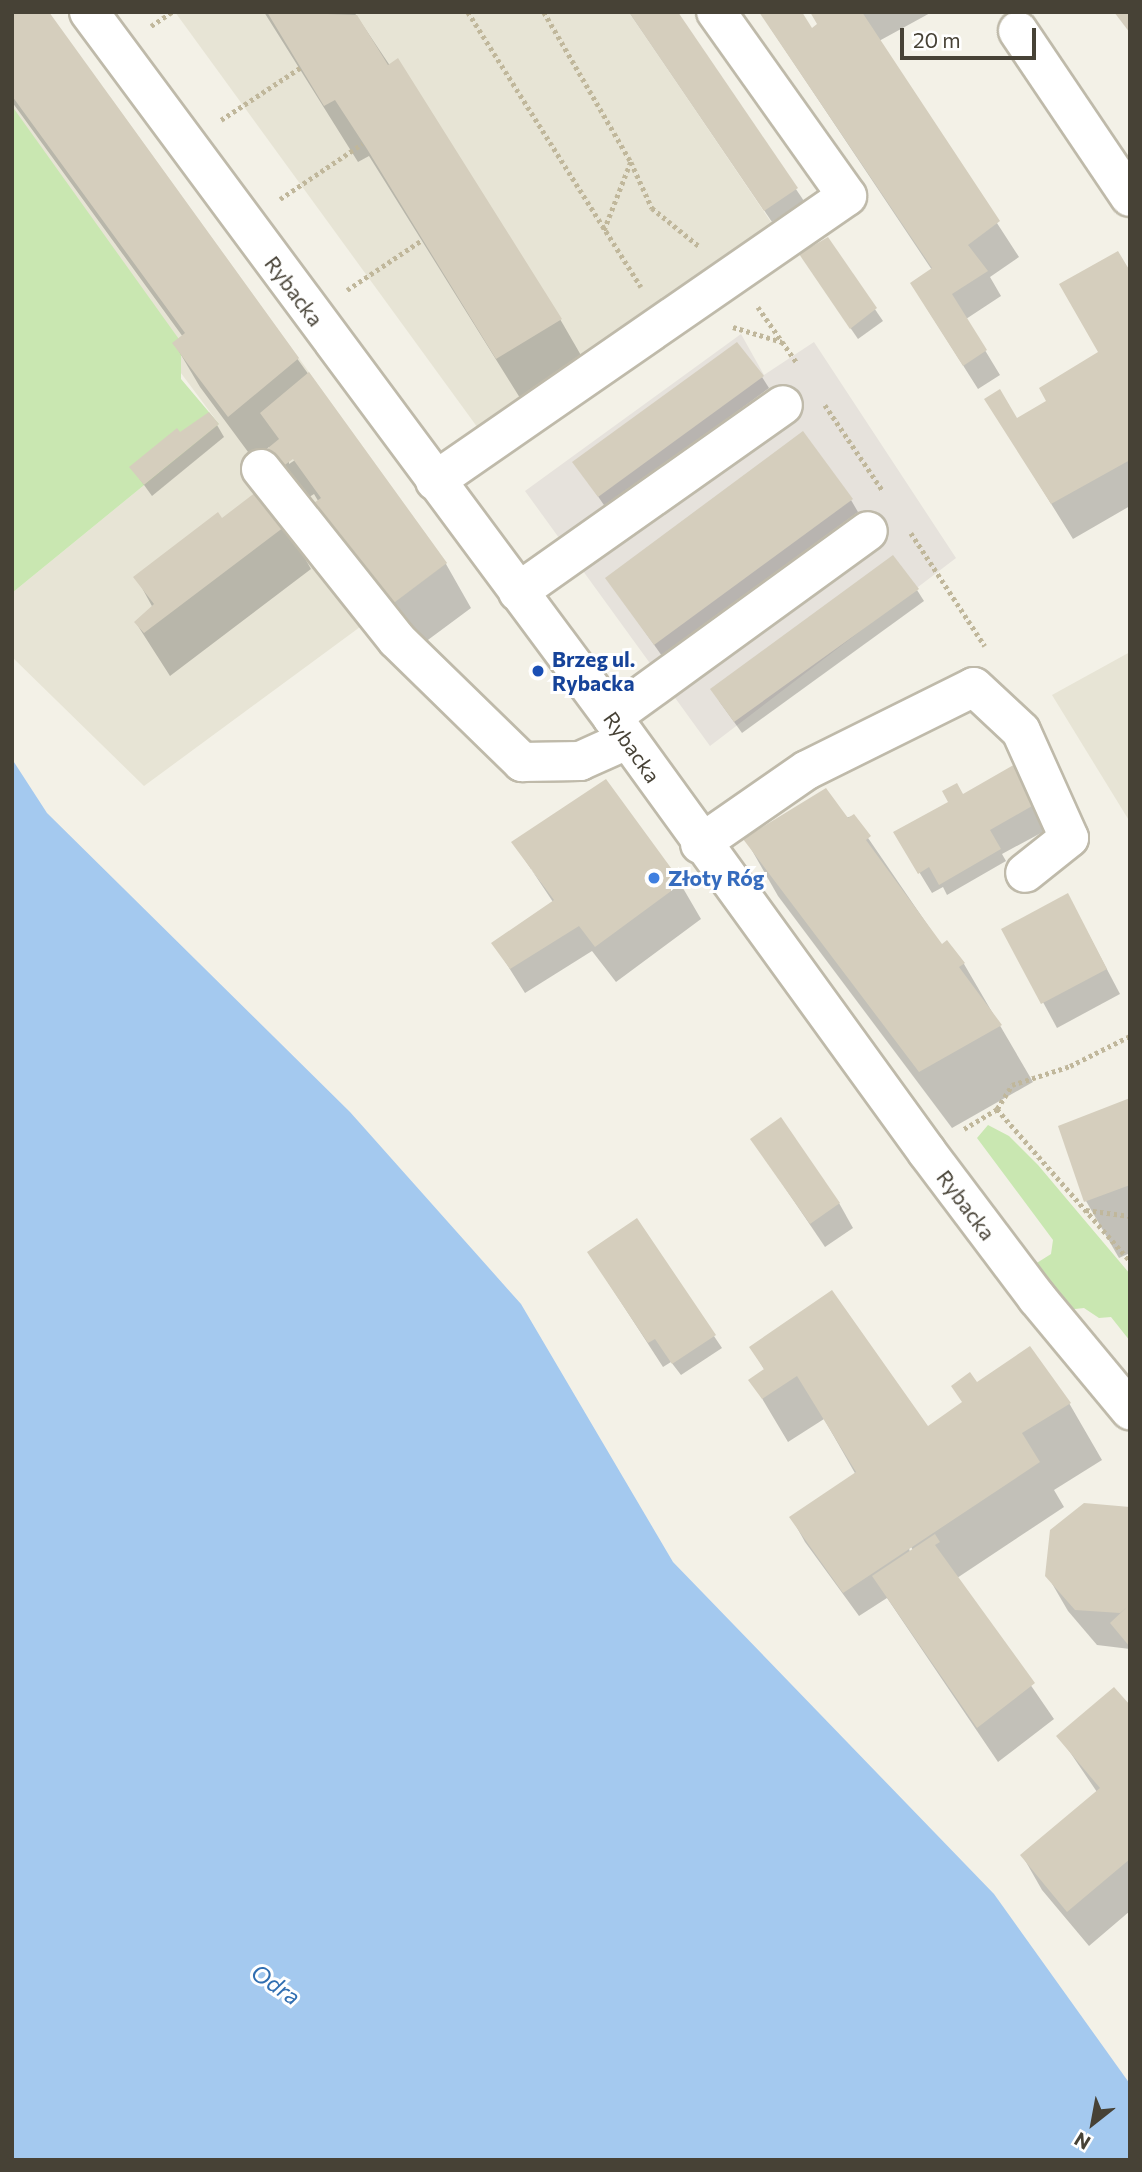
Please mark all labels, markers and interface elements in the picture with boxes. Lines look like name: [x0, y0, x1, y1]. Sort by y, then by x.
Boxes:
scale bar: [904, 14, 1040, 58]
text: 20 m: [913, 27, 961, 52]
street label: Rybacka: [260, 251, 328, 331]
place label: Brzeg ul. Rybacka: [552, 646, 635, 696]
marker: Brzeg ul. Rybacka: [530, 663, 546, 679]
street label: Rybacka: [598, 707, 666, 787]
place label: Złoty Róg: [668, 865, 764, 891]
marker: Złoty Róg: [646, 870, 662, 886]
street label: Rybacka: [932, 1165, 1000, 1245]
water label: Odra: [246, 1958, 306, 2010]
north arrow: [1058, 2088, 1128, 2158]
text: N: [1070, 2128, 1094, 2155]

